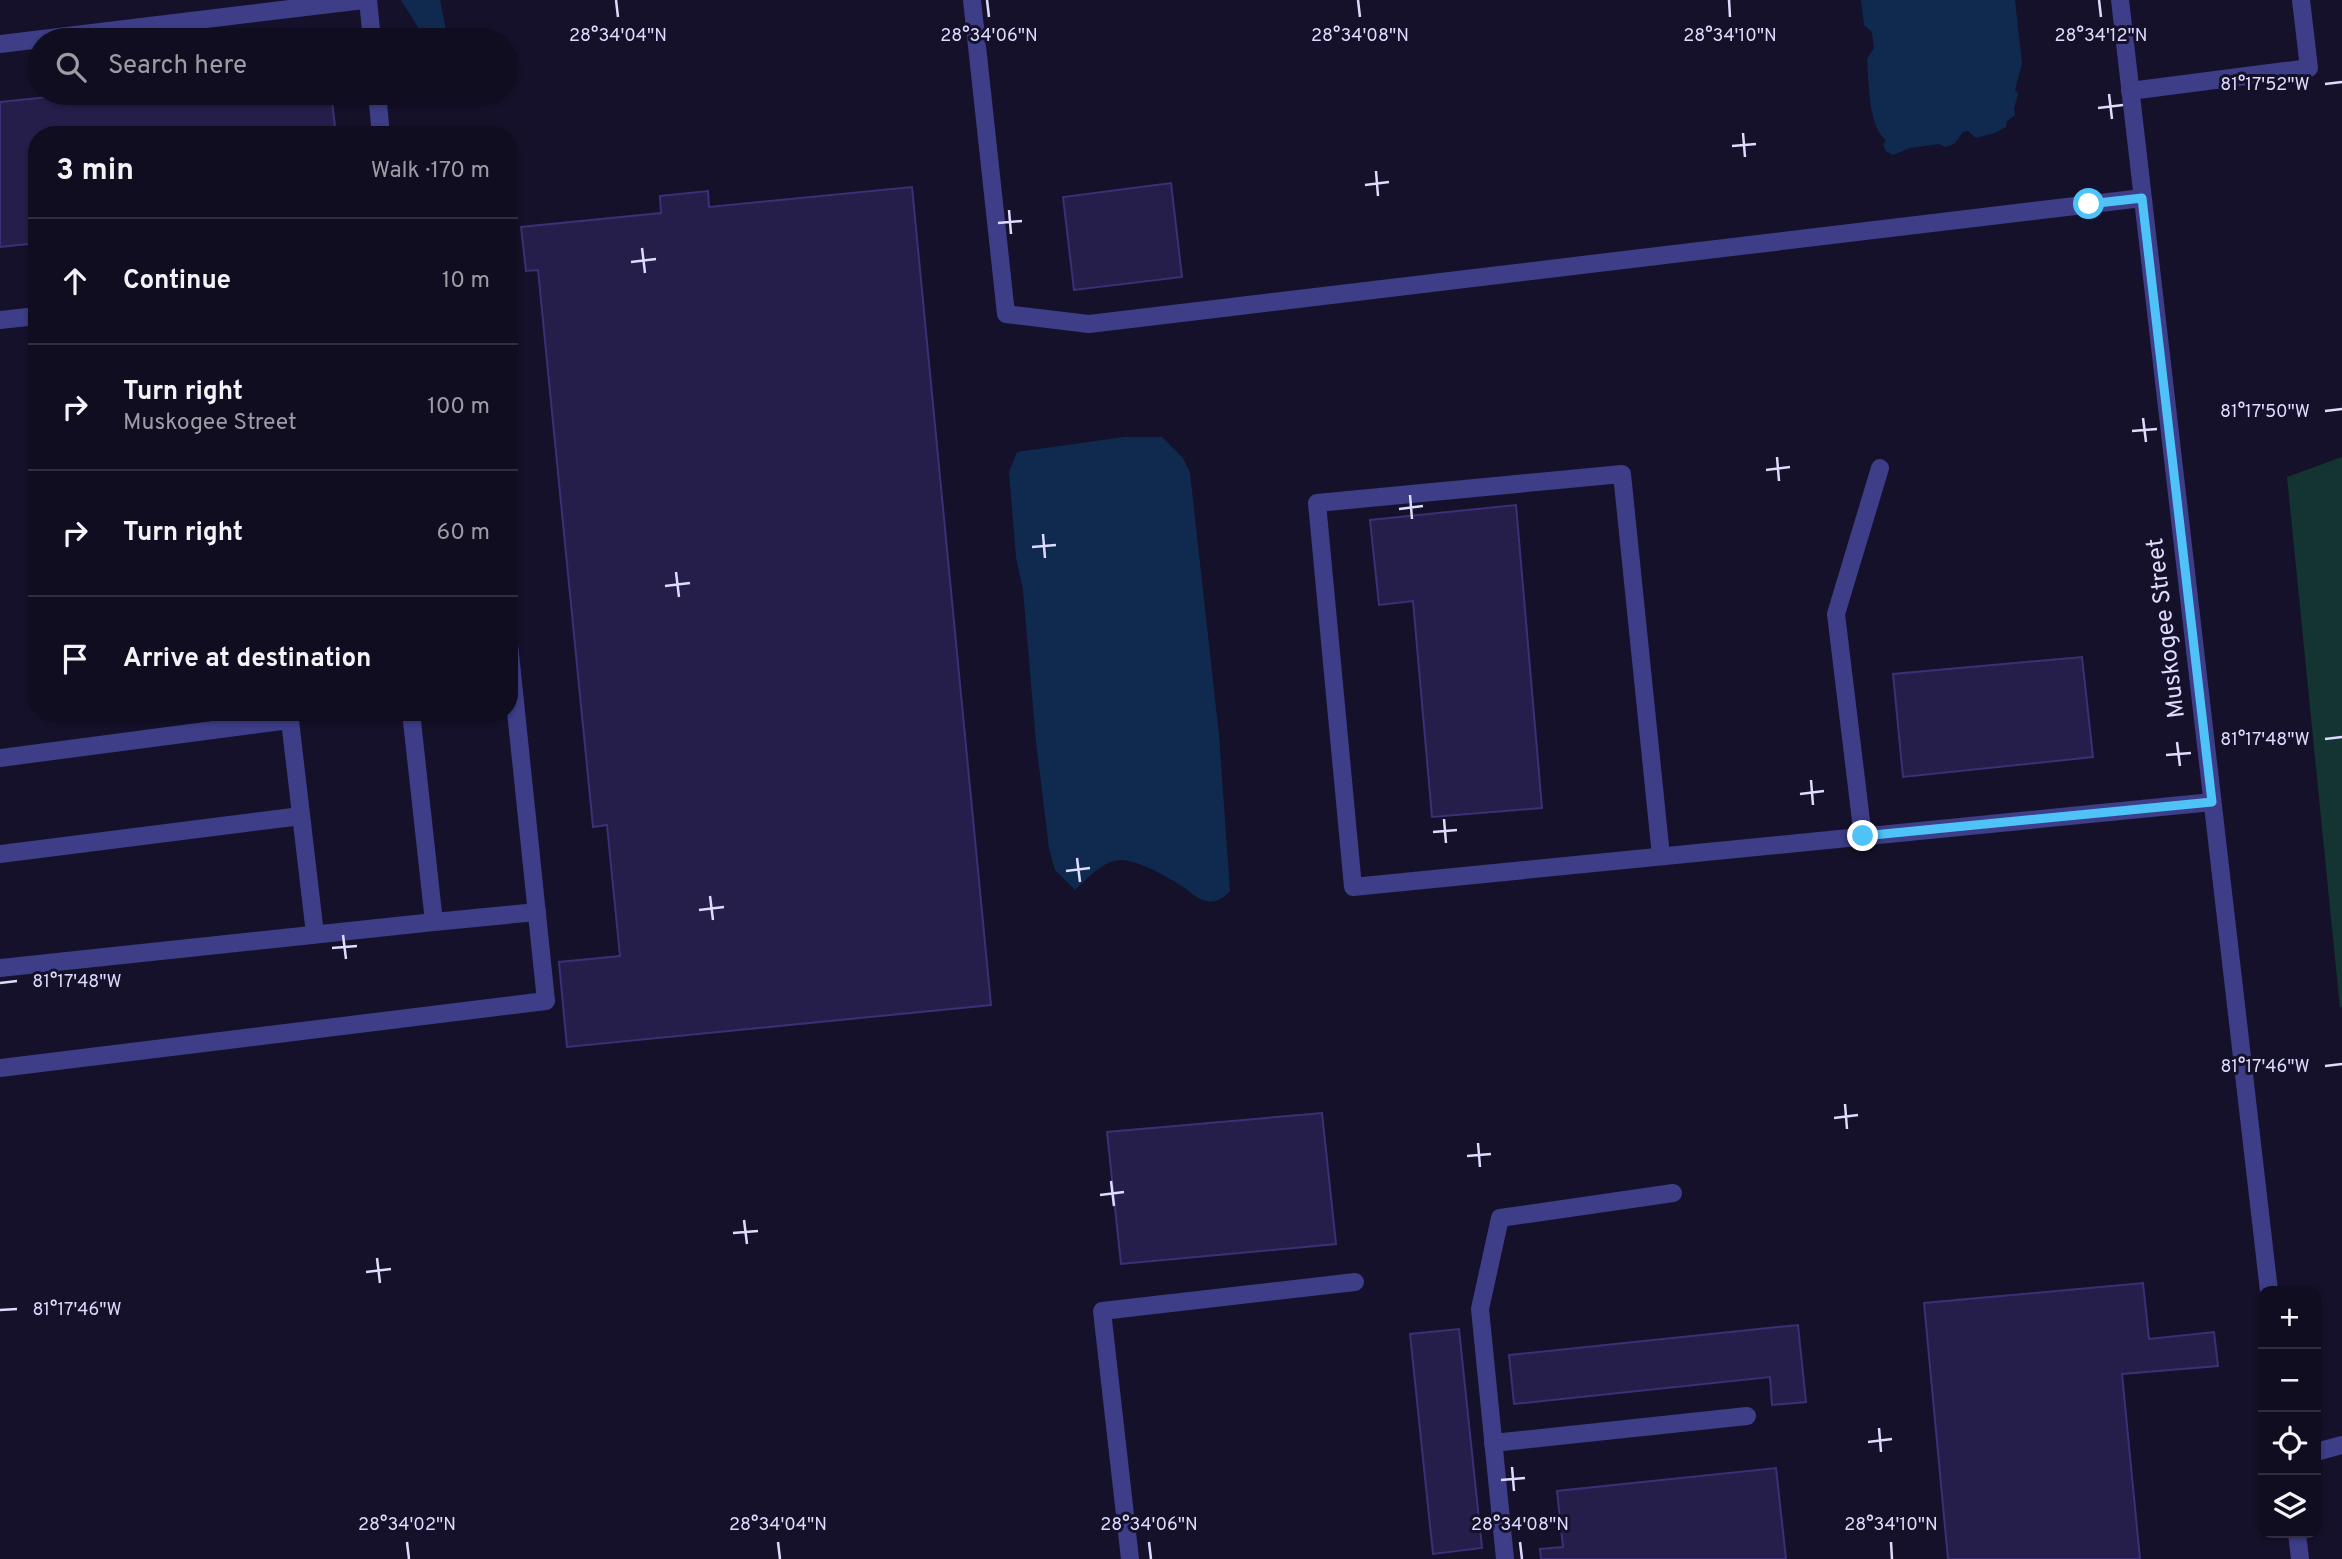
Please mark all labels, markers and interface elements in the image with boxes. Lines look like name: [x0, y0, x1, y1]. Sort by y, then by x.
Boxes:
text: 28°34'04"N: [569, 25, 667, 48]
text: 28°34'06"N: [940, 25, 1038, 48]
text: 28°34'08"N: [1311, 25, 1409, 48]
text: 28°34'10"N: [1683, 25, 1777, 48]
text: 28°34'12"N: [2055, 25, 2147, 48]
search box: [28, 28, 518, 105]
icon: search: [52, 48, 90, 86]
text: Search here: [108, 50, 247, 83]
text: 81°17'52"W: [2220, 74, 2310, 97]
text: 3 min: [56, 153, 134, 190]
text: Walk · 170 m: [371, 157, 490, 186]
route start: [2073, 188, 2104, 219]
icon: ahead: [56, 262, 94, 300]
text: Continue: [123, 265, 231, 298]
text: 10 m: [442, 267, 490, 296]
text: Turn right: [123, 376, 243, 409]
icon: right: [56, 388, 94, 426]
text: 100 m: [427, 393, 490, 422]
text: 81°17'50"W: [2220, 401, 2310, 424]
text: Muskogee Street: [123, 409, 297, 438]
icon: right: [56, 514, 94, 552]
text: Turn right: [123, 517, 243, 550]
text: 60 m: [437, 519, 490, 548]
street label: Muskogee Street: [2141, 536, 2193, 720]
icon: arrive: [56, 640, 94, 678]
text: Arrive at destination: [123, 643, 371, 676]
text: 81°17'48"W: [2220, 729, 2310, 752]
route end: [1847, 820, 1878, 851]
text: 81°17'48"W: [32, 971, 122, 994]
text: 81°17'46"W: [2220, 1056, 2310, 1079]
map controls: [2258, 1286, 2321, 1538]
button: +: [2258, 1286, 2321, 1349]
text: 81°17'46"W: [32, 1299, 122, 1322]
button: −: [2258, 1349, 2321, 1412]
button: locate: [2258, 1412, 2321, 1475]
button: layers: [2258, 1475, 2321, 1538]
text: 28°34'02"N: [358, 1514, 456, 1537]
text: 28°34'04"N: [729, 1514, 827, 1537]
text: 28°34'06"N: [1100, 1514, 1198, 1537]
text: 28°34'08"N: [1471, 1514, 1569, 1537]
text: 28°34'10"N: [1844, 1514, 1938, 1537]

